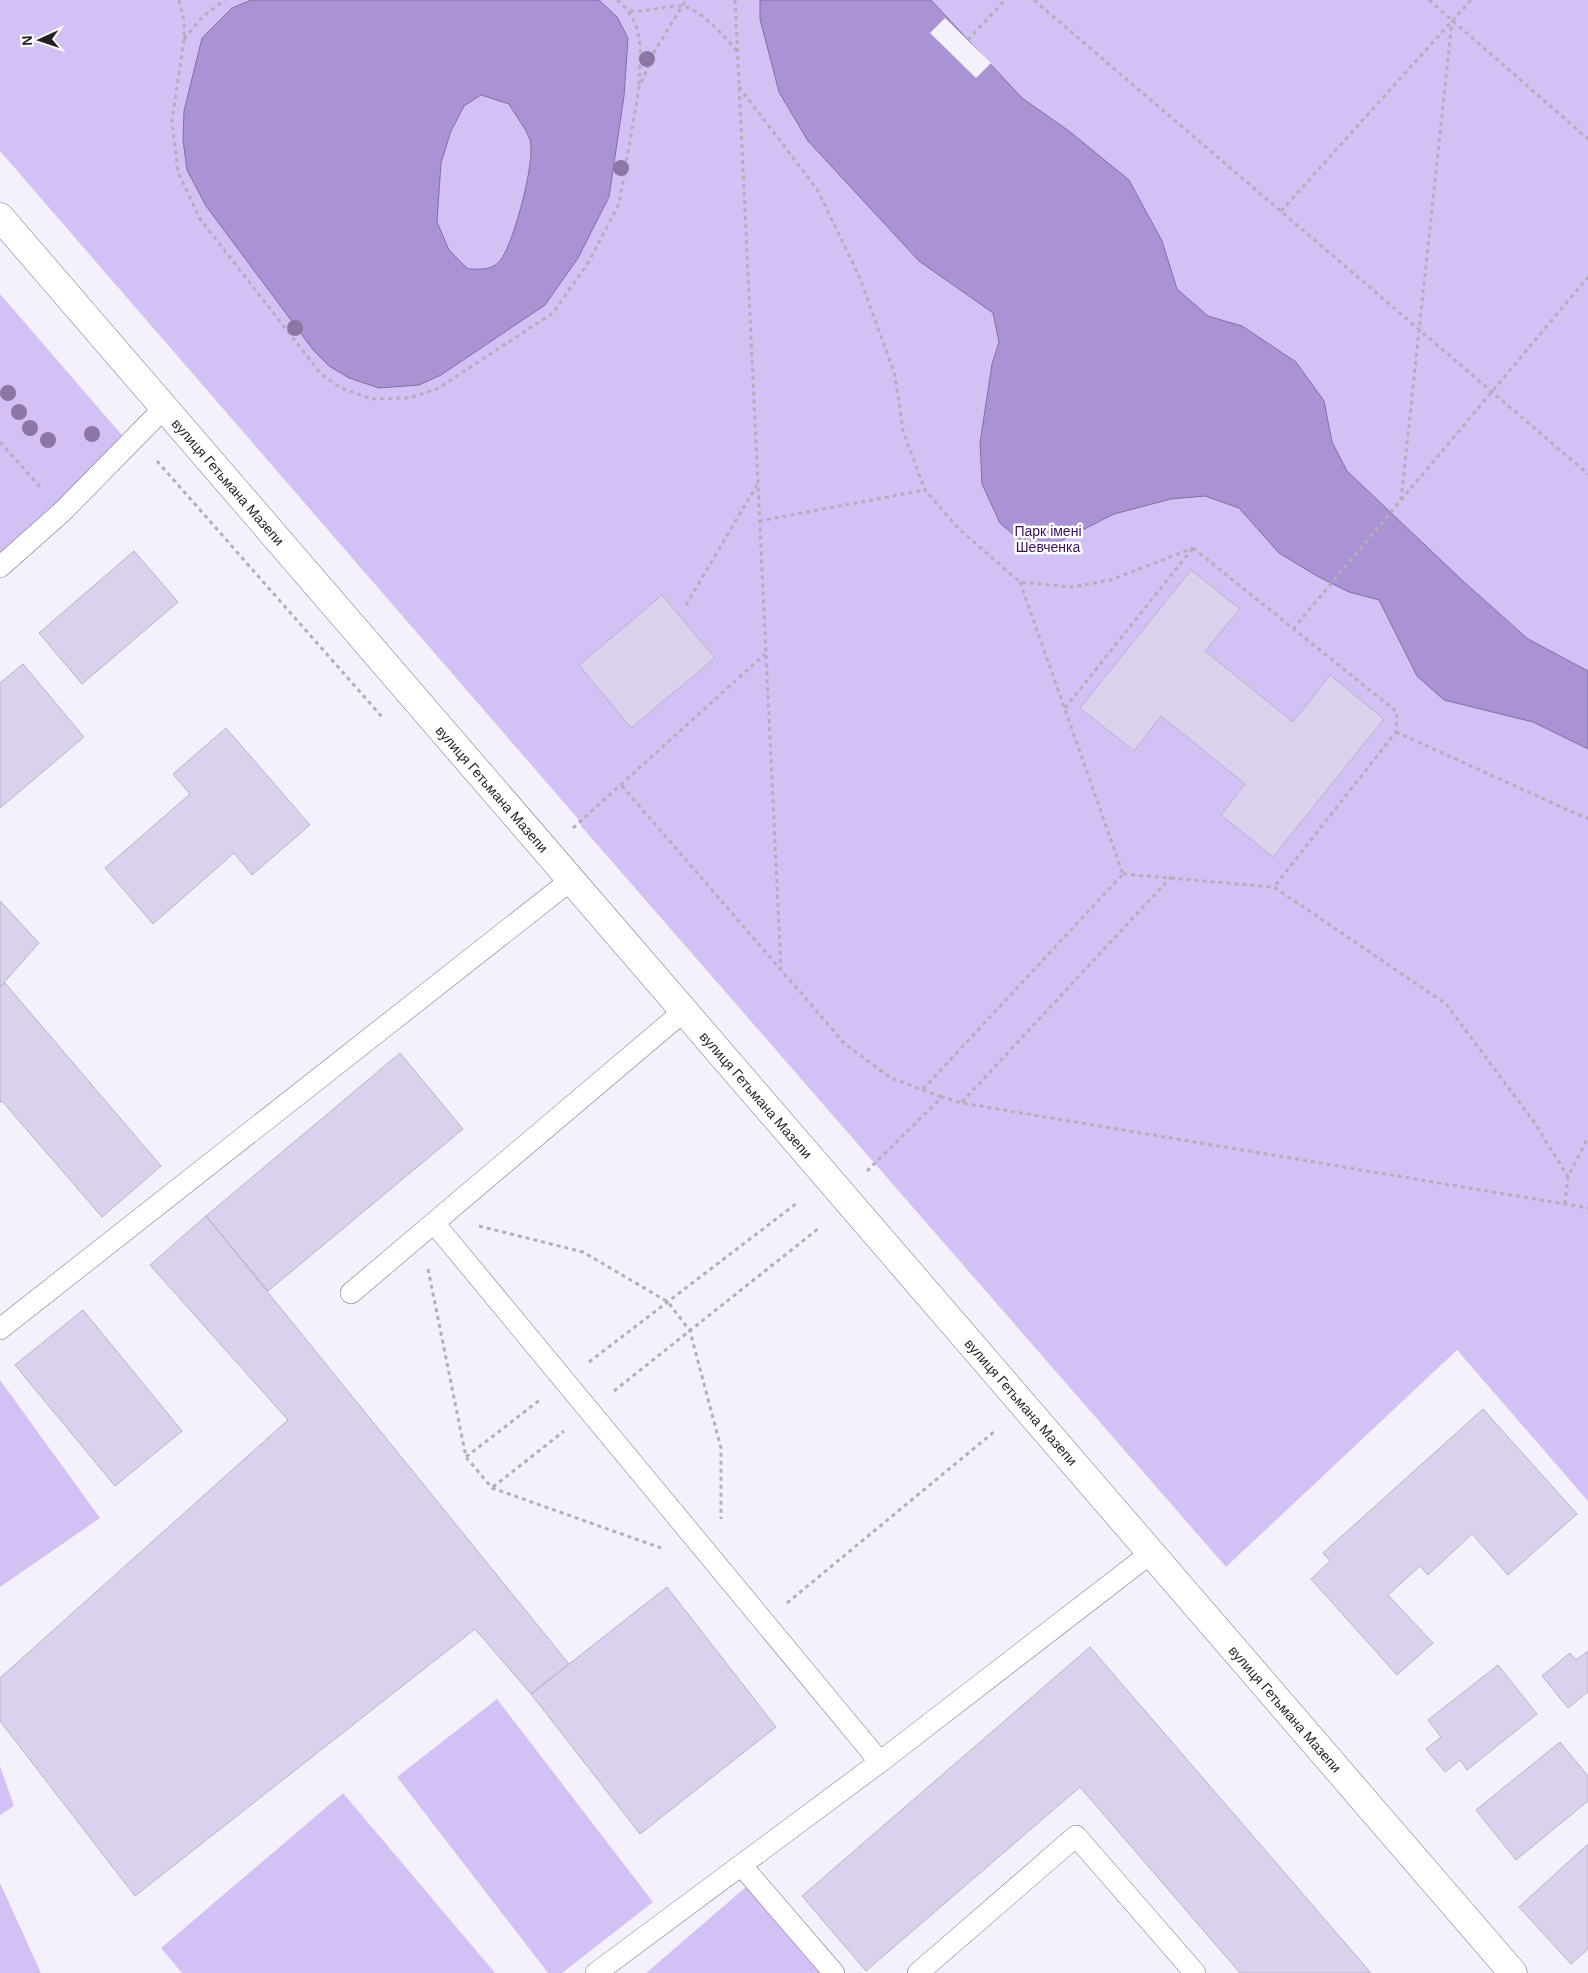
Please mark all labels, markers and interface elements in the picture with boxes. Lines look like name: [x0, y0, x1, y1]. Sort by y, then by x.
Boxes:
north arrow: [15, 15, 65, 65]
text: N: [19, 35, 35, 46]
street label: вулиця Гетьмана Мазепи: [169, 415, 287, 549]
park label: Парк імені Шевченка: [1014, 523, 1082, 555]
street label: вулиця Гетьмана Мазепи: [433, 722, 551, 856]
street label: вулиця Гетьмана Мазепи: [697, 1028, 815, 1162]
street label: вулиця Гетьмана Мазепи: [962, 1335, 1080, 1469]
street label: вулиця Гетьмана Мазепи: [1226, 1642, 1344, 1776]

